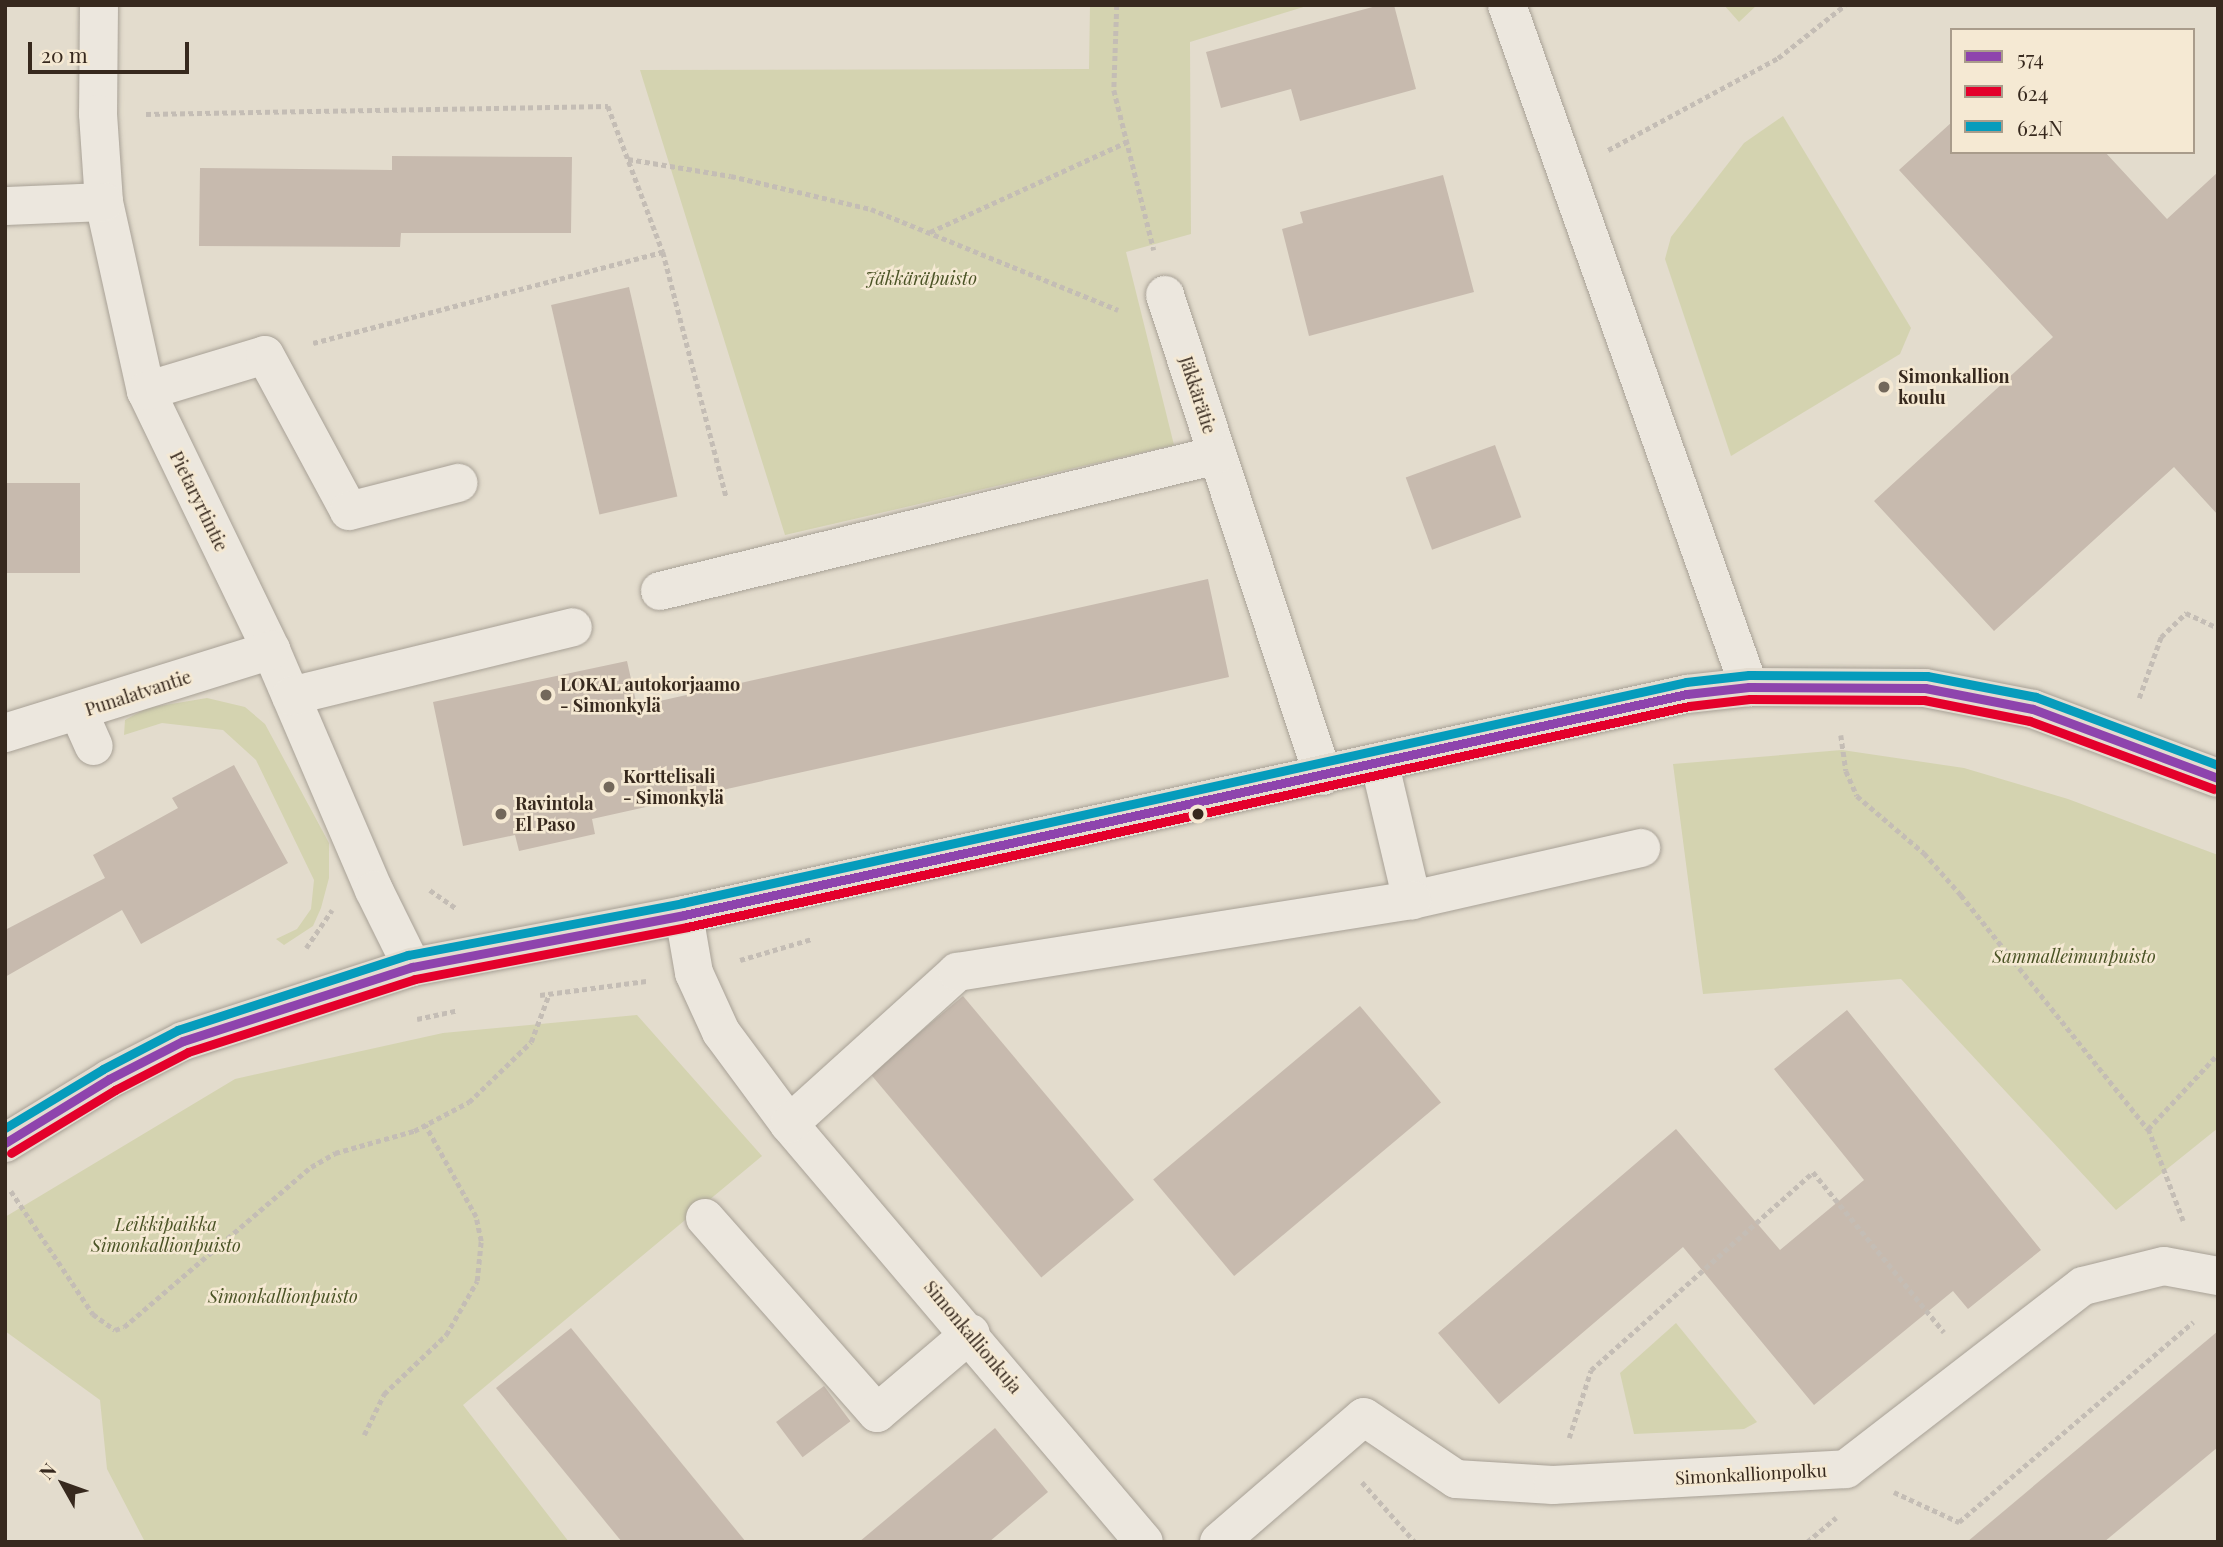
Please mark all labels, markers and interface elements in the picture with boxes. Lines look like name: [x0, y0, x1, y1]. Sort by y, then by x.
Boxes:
scale bar: [32, 28, 192, 72]
legend: [1950, 28, 2195, 154]
text: 20 m: [41, 40, 88, 68]
text: 574: [2017, 43, 2044, 71]
text: 624: [2017, 78, 2048, 106]
text: 624N: [2017, 113, 2063, 141]
park label: Jäkkäräpuisto: [865, 267, 977, 289]
street label: Jäkkärätie: [1175, 354, 1221, 436]
place label: Simonkallion koulu: [1898, 366, 2010, 408]
marker: Simonkallion koulu: [1876, 379, 1892, 395]
street label: Pietaryrtintie: [166, 448, 232, 554]
street label: Punalatvantie: [82, 666, 194, 720]
place label: LOKAL autokorjaamo - Simonkylä: [560, 674, 740, 716]
marker: LOKAL autokorjaamo - Simonkylä: [538, 687, 554, 703]
place label: Korttelisali - Simonkylä: [623, 766, 724, 808]
marker: Korttelisali - Simonkylä: [601, 779, 617, 795]
place label: Ravintola El Paso: [515, 793, 594, 836]
marker: Ravintola El Paso: [493, 806, 509, 822]
unlabelled marker: [1191, 807, 1205, 821]
park label: Sammalleimunpuisto: [1992, 945, 2156, 967]
park label: Leikkipaikka Simonkallionpuisto: [91, 1214, 241, 1256]
street label: Simonkallionkuja: [920, 1276, 1026, 1398]
park label: Simonkallionpuisto: [208, 1285, 358, 1307]
north arrow: [28, 1449, 98, 1519]
text: N: [33, 1457, 61, 1484]
street label: Simonkallionpolku: [1674, 1459, 1828, 1489]

